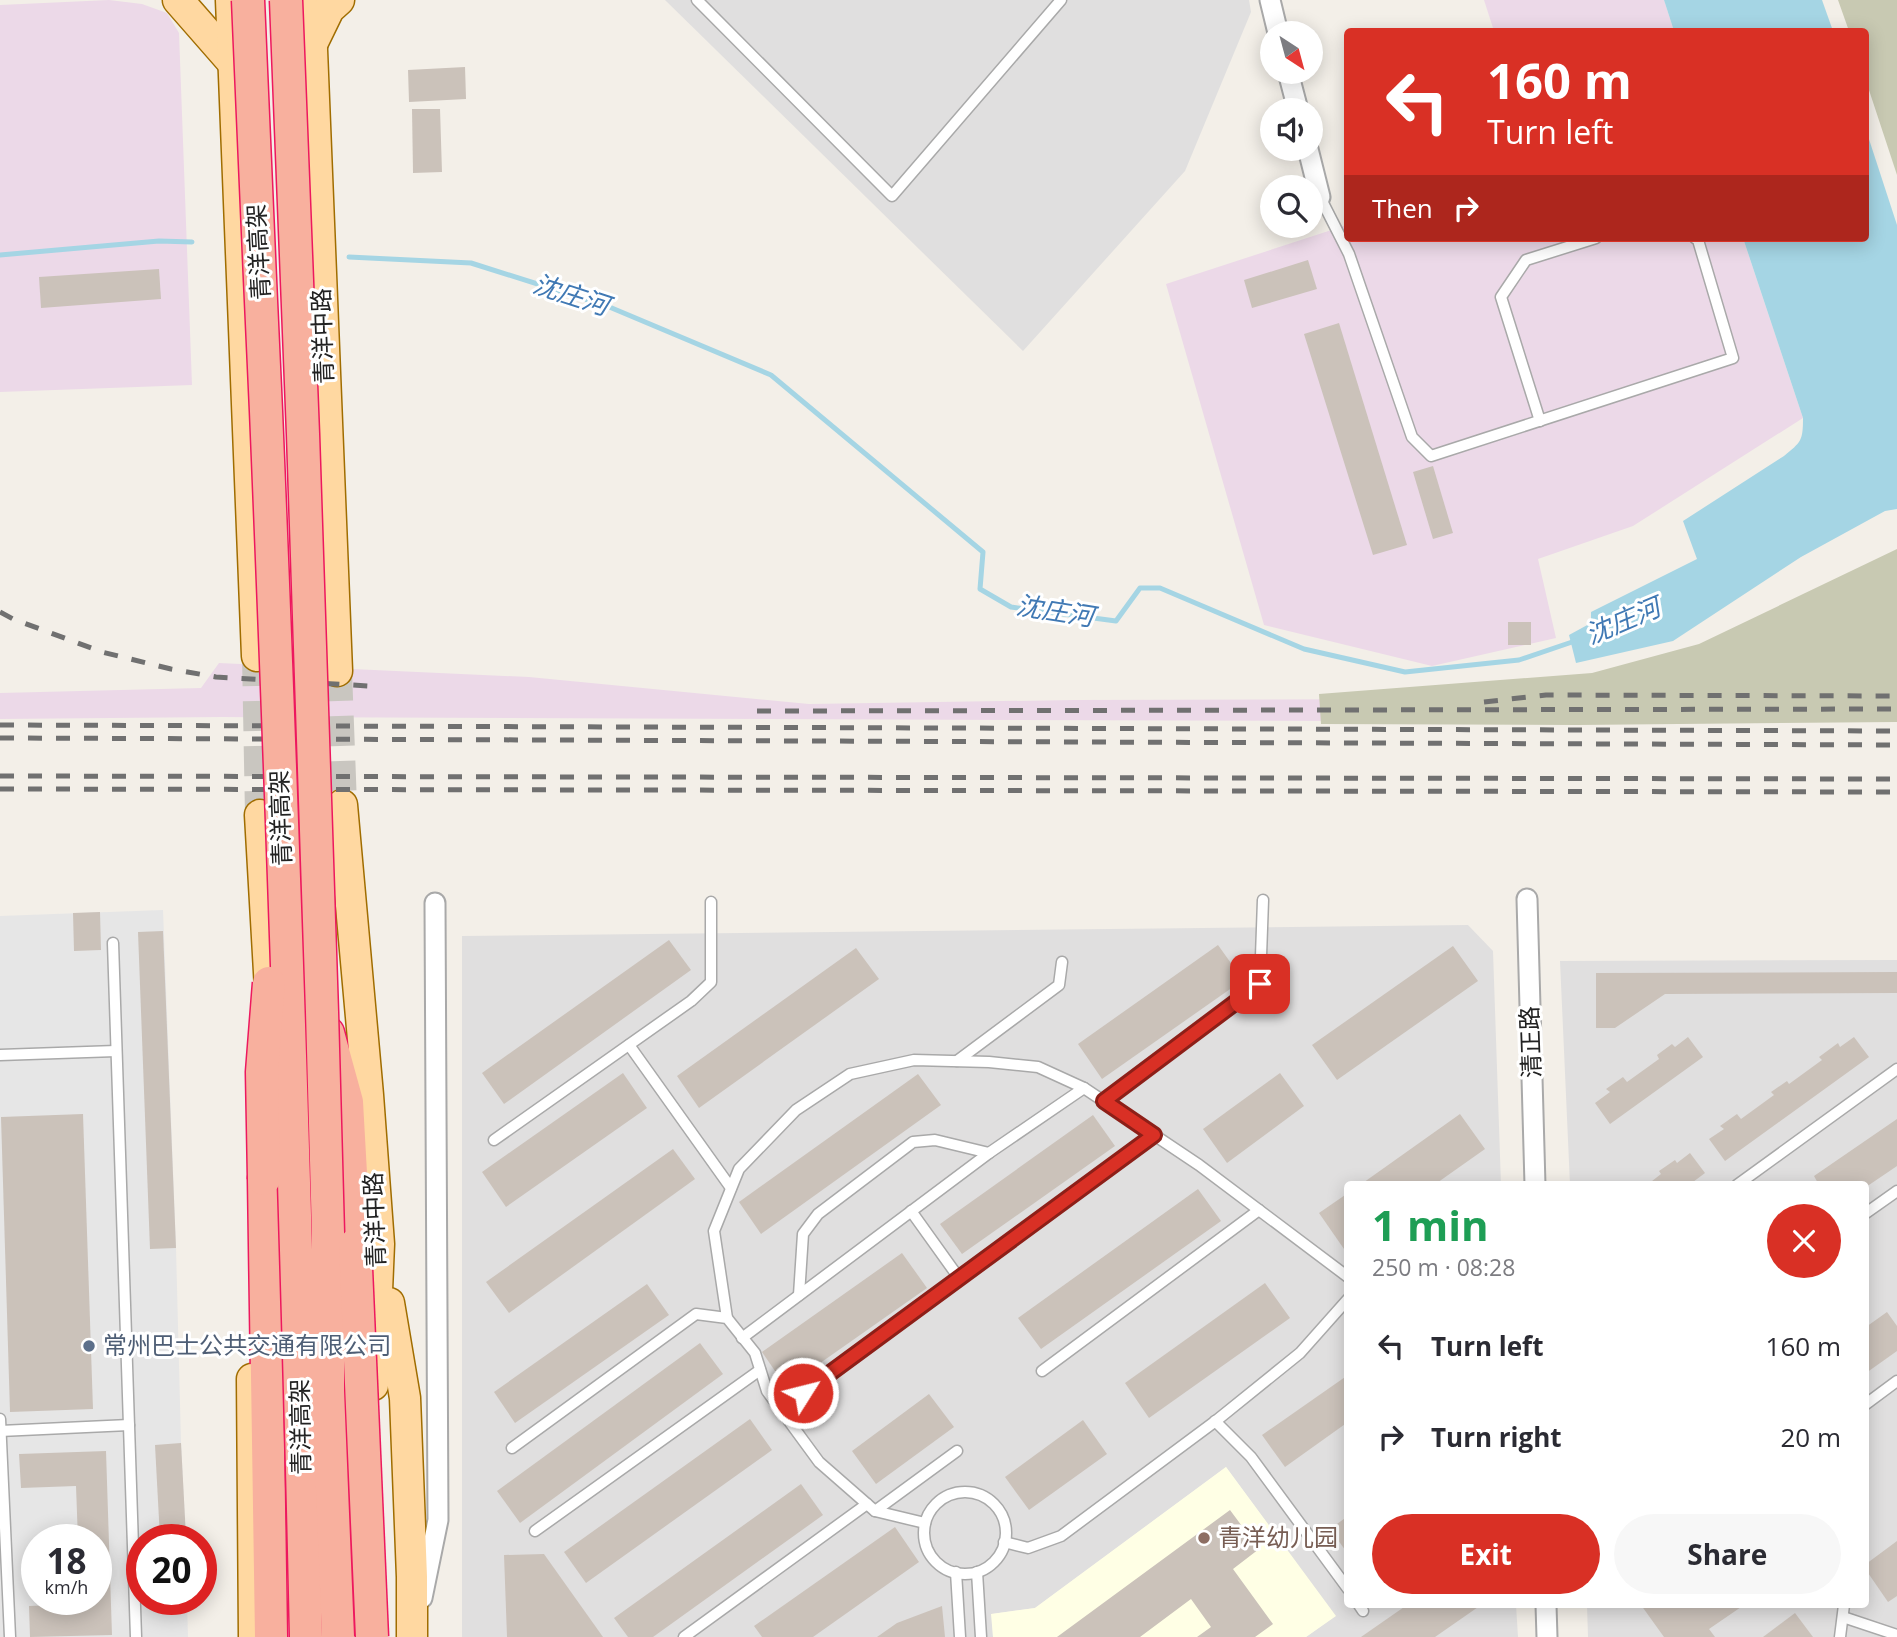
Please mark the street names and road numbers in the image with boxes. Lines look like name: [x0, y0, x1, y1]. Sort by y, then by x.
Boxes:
street label: 青洋高架: [239, 203, 276, 301]
street label: 青洋中路: [303, 288, 340, 385]
street label: 青洋高架: [261, 770, 298, 867]
street label: 清正路: [1512, 1005, 1547, 1079]
street label: 青洋中路: [355, 1172, 392, 1269]
street label: 青洋高架: [282, 1379, 317, 1475]

